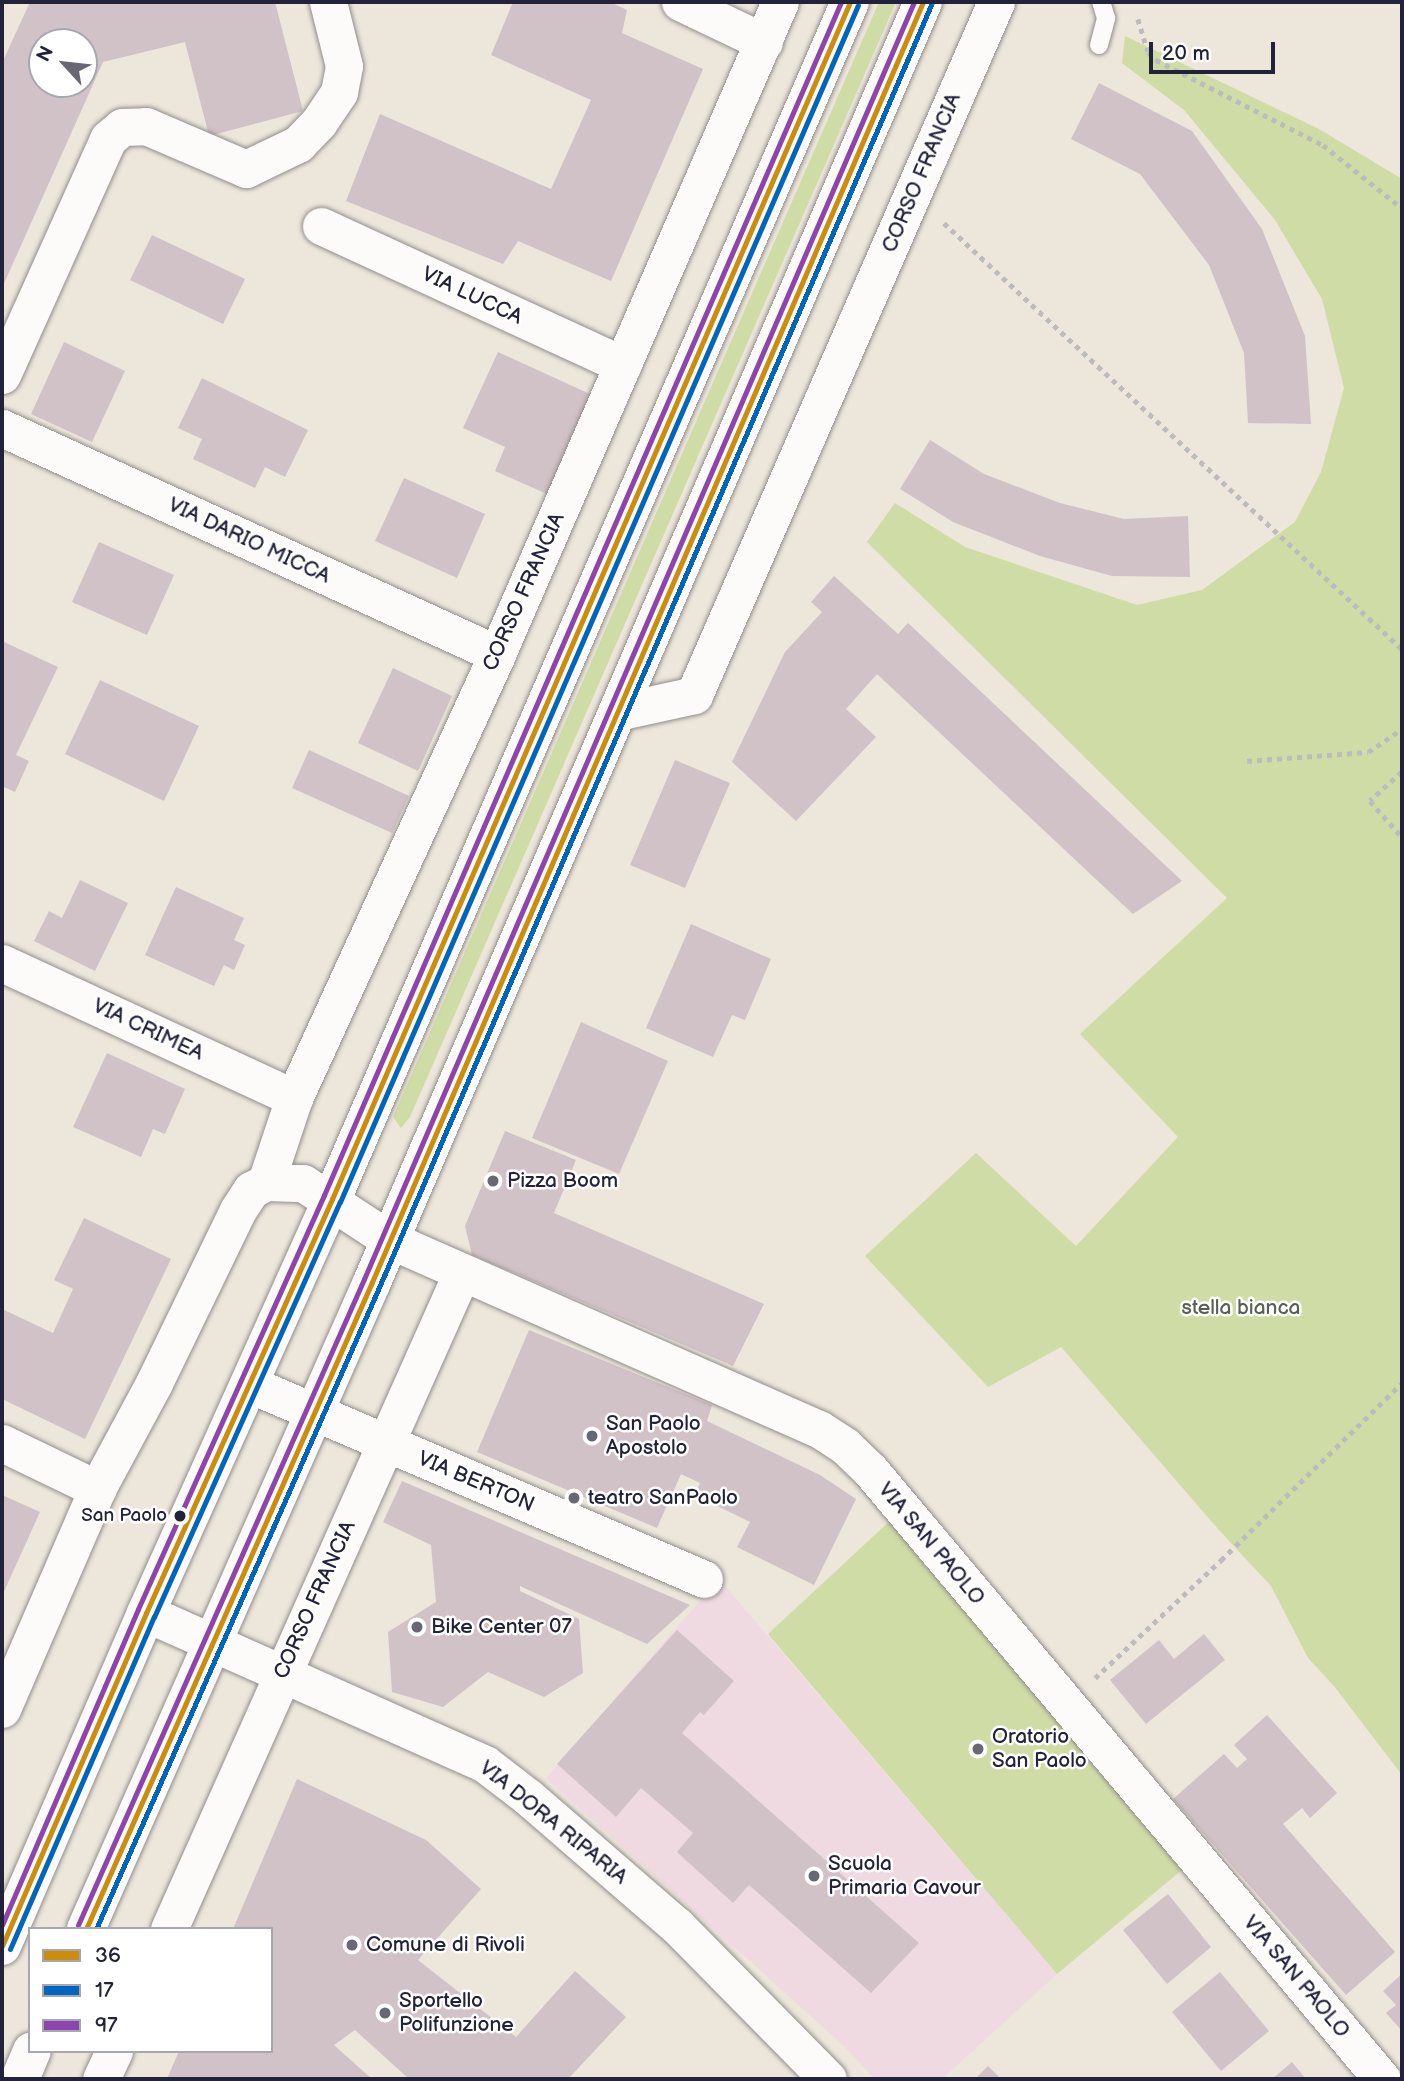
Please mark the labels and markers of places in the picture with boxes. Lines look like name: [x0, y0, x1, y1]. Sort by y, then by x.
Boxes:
place label: Pizza Boom: [507, 1168, 618, 1194]
marker: Pizza Boom: [485, 1173, 501, 1189]
place label: San Paolo Apostolo: [606, 1411, 701, 1461]
marker: San Paolo Apostolo: [584, 1428, 600, 1444]
place label: teatro SanPaolo: [588, 1485, 738, 1511]
marker: teatro SanPaolo: [566, 1490, 582, 1506]
place label: San Paolo: [81, 1505, 167, 1527]
marker: San Paolo: [173, 1509, 187, 1523]
place label: Bike Center 07: [431, 1614, 572, 1640]
marker: Bike Center 07: [409, 1619, 425, 1635]
place label: Oratorio San Paolo: [992, 1724, 1087, 1774]
marker: Oratorio San Paolo: [970, 1741, 986, 1757]
place label: Scuola Primaria Cavour: [828, 1851, 981, 1901]
marker: Scuola Primaria Cavour: [806, 1868, 822, 1884]
place label: Comune di Rivoli: [366, 1932, 525, 1958]
marker: Comune di Rivoli: [344, 1937, 360, 1953]
place label: Sportello Polifunzione: [399, 1988, 514, 2038]
marker: Sportello Polifunzione: [377, 2005, 393, 2021]

